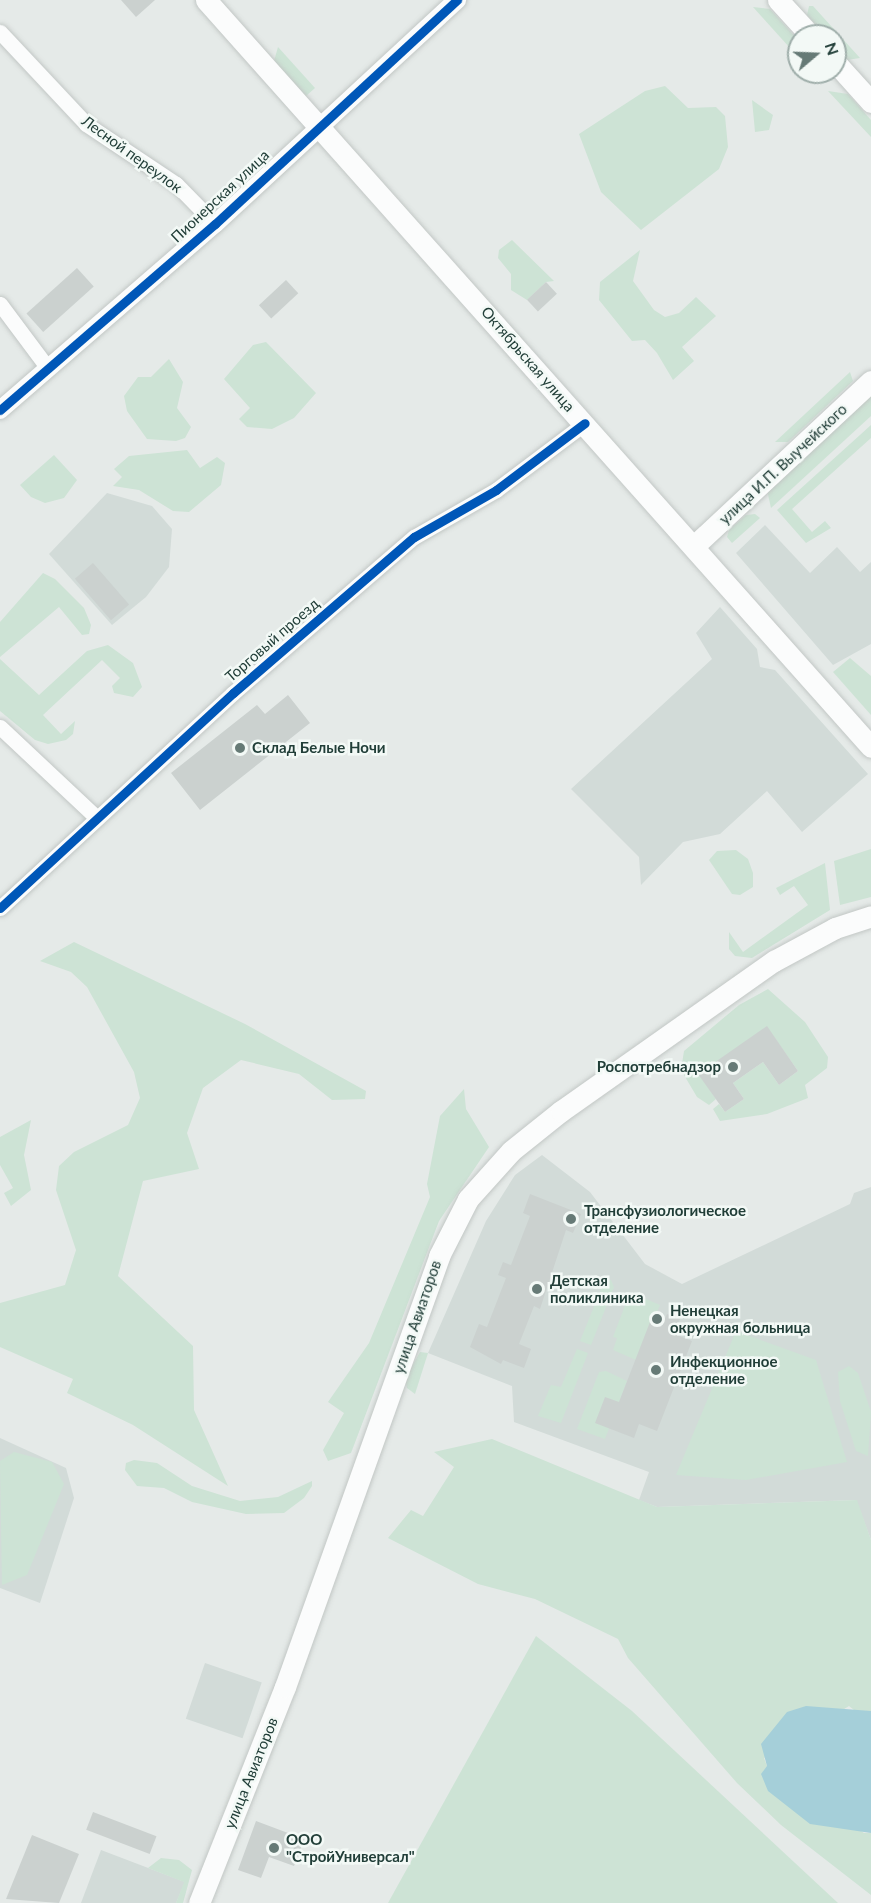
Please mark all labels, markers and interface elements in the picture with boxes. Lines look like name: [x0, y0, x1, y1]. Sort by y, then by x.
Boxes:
north arrow: [787, 24, 847, 84]
text: N: [822, 40, 844, 58]
street label: Лесной переулок: [78, 112, 186, 196]
street label: Пионерская улица: [167, 146, 273, 246]
street label: Октябрьская улица: [478, 303, 578, 415]
street label: улица И.П. Выучейского: [715, 400, 851, 528]
street label: Торговый проезд: [221, 594, 323, 686]
place label: Склад Белые Ночи: [252, 739, 386, 757]
marker: Склад Белые Ночи: [233, 741, 247, 755]
place label: Роспотребнадзор: [597, 1058, 721, 1076]
marker: Роспотребнадзор: [726, 1060, 740, 1074]
place label: Трансфузиологическое отделение: [584, 1201, 746, 1236]
marker: Трансфузиологическое отделение: [562, 1210, 580, 1228]
street label: улица Авиаторов: [389, 1258, 445, 1376]
place label: Детская поликлиника: [550, 1271, 644, 1306]
marker: Детская поликлиника: [528, 1280, 546, 1298]
place label: Ненецкая окружная больница: [670, 1301, 810, 1336]
marker: Ненецкая окружная больница: [648, 1310, 666, 1328]
place label: Инфекционное отделение: [670, 1352, 777, 1387]
marker: Инфекционное отделение: [647, 1361, 665, 1379]
street label: улица Авиаторов: [220, 1715, 282, 1831]
place label: ООО "СтройУниверсал": [286, 1830, 415, 1865]
marker: ООО "СтройУниверсал": [267, 1841, 281, 1855]

